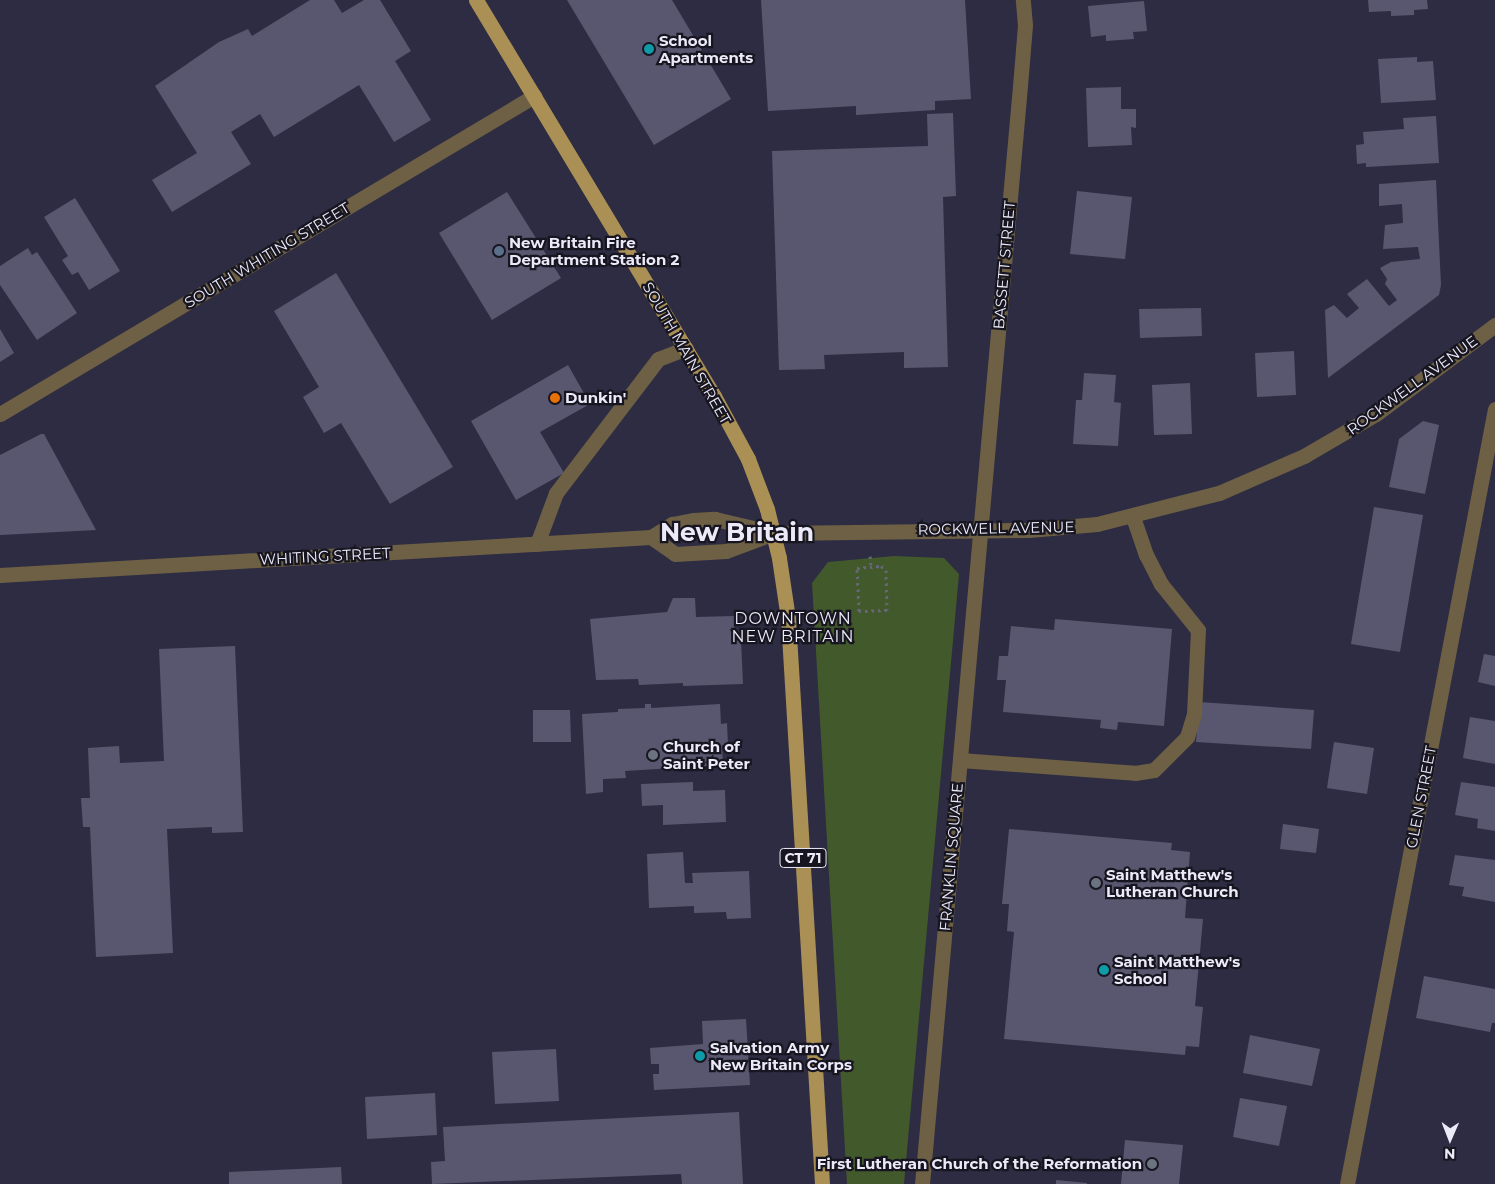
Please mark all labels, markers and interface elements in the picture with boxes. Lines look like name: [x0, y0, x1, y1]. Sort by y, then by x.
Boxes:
place label: School Apartments: [659, 31, 753, 66]
marker: School Apartments: [643, 43, 655, 55]
street label: SOUTH WHITING STREET: [181, 198, 353, 312]
street label: BASSETT STREET: [989, 200, 1019, 330]
place label: New Britain Fire Department Station 2: [509, 233, 679, 268]
marker: New Britain Fire Department Station 2: [493, 245, 505, 257]
street label: SOUTH MAIN STREET: [639, 279, 735, 427]
street label: ROCKWELL AVENUE: [1343, 332, 1481, 438]
place label: Dunkin': [565, 389, 626, 407]
marker: Dunkin': [549, 392, 561, 404]
district label: New Britain: [660, 517, 814, 547]
street label: ROCKWELL AVENUE: [917, 518, 1075, 538]
street label: WHITING STREET: [259, 544, 391, 568]
district label: DOWNTOWN NEW BRITAIN: [730, 609, 856, 647]
place label: Church of Saint Peter: [663, 737, 750, 772]
street label: GLEN STREET: [1402, 744, 1440, 850]
marker: Church of Saint Peter: [647, 749, 659, 761]
street label: FRANKLIN SQUARE: [936, 782, 966, 932]
road number: CT 71: [779, 846, 827, 870]
place label: Saint Matthew's Lutheran Church: [1106, 865, 1239, 900]
marker: Saint Matthew's Lutheran Church: [1090, 877, 1102, 889]
place label: Saint Matthew's School: [1114, 952, 1240, 987]
marker: Saint Matthew's School: [1098, 964, 1110, 976]
place label: Salvation Army New Britain Corps: [710, 1038, 852, 1073]
marker: Salvation Army New Britain Corps: [694, 1050, 706, 1062]
north arrow: [1425, 1114, 1475, 1164]
text: N: [1444, 1145, 1456, 1163]
place label: First Lutheran Church of the Reformation: [817, 1155, 1142, 1173]
marker: First Lutheran Church of the Reformation: [1146, 1158, 1158, 1170]

